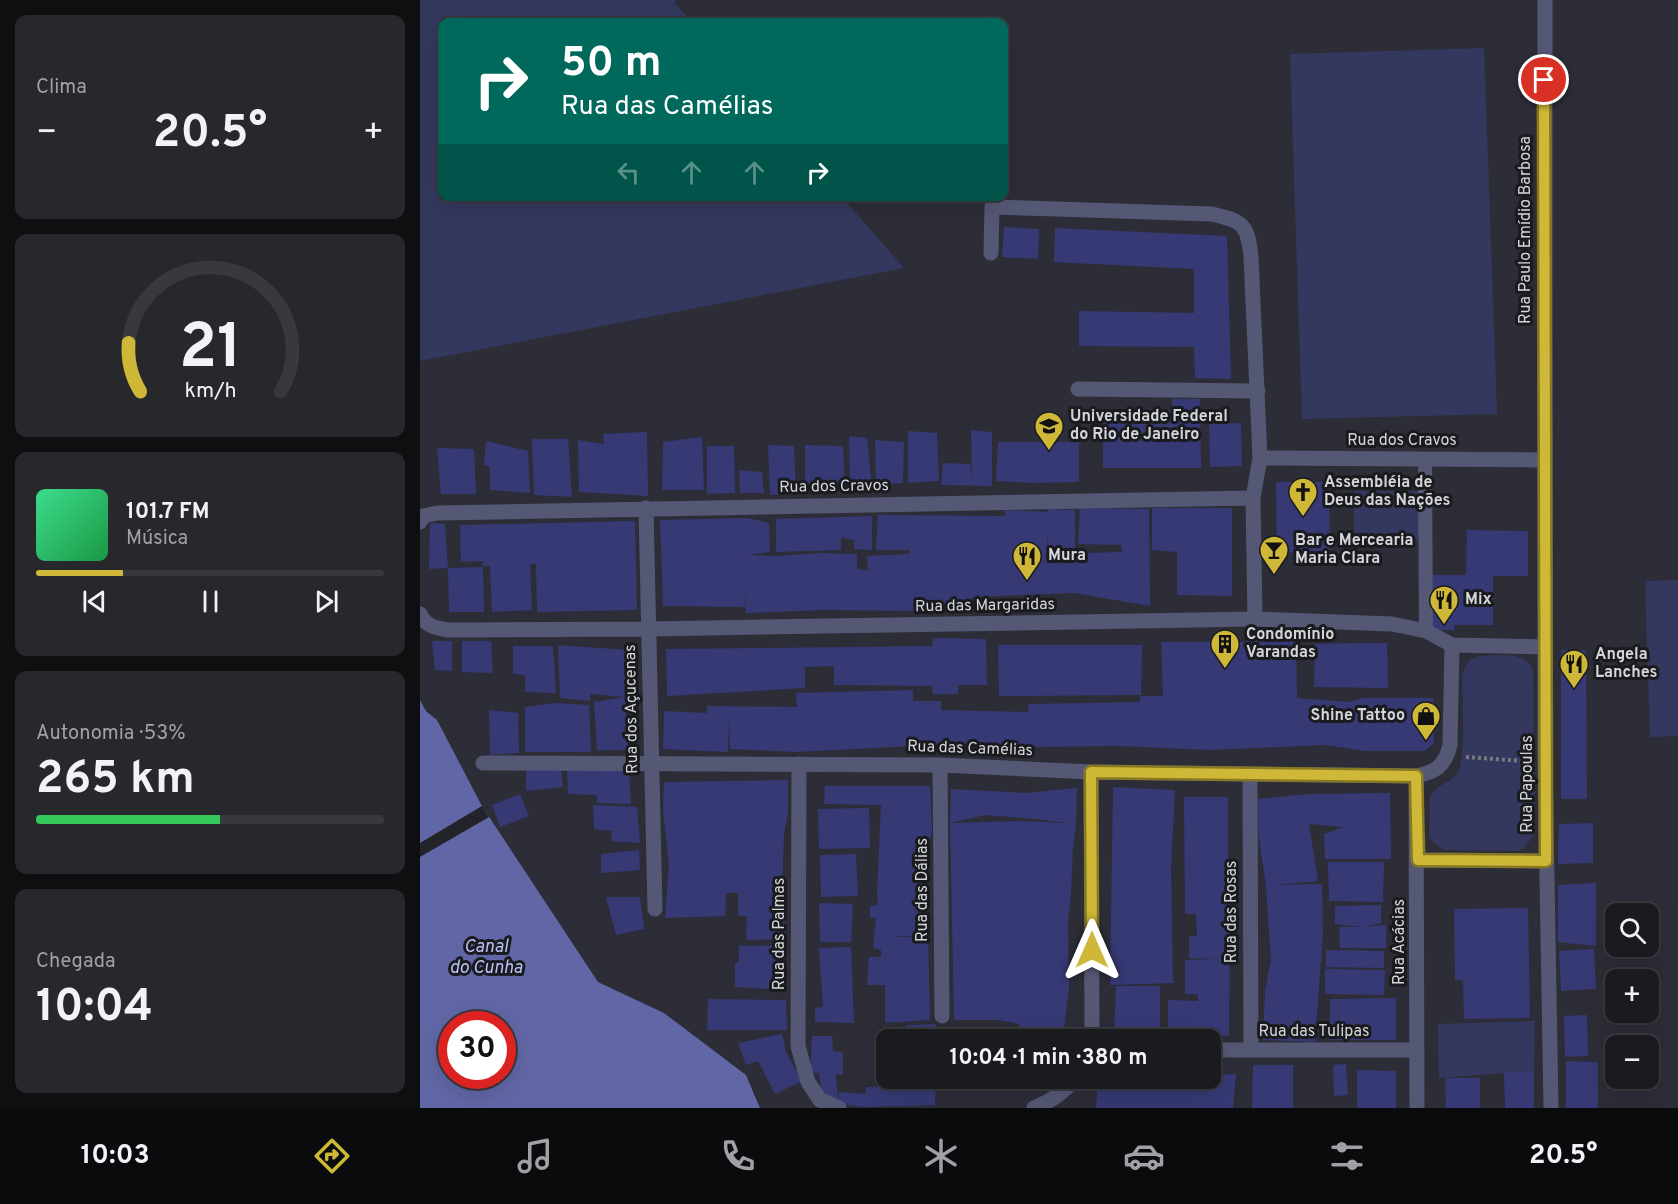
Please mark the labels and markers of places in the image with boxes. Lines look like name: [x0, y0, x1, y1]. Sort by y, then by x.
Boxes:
pin: [1518, 54, 1569, 105]
place label: Universidade Federal do Rio de Janeiro: [1070, 407, 1228, 445]
school or university icon: Universidade Federal do Rio de Janeiro: [1033, 410, 1065, 452]
place label: Assembléia de Deus das Nações: [1324, 473, 1450, 511]
church icon: Assembléia de Deus das Nações: [1287, 476, 1319, 518]
place label: Bar e Mercearia Maria Clara: [1295, 531, 1413, 569]
bar icon: Bar e Mercearia Maria Clara: [1258, 534, 1290, 576]
restaurant icon: Mura: [1011, 540, 1043, 582]
place label: Mura: [1048, 546, 1086, 566]
restaurant icon: Mix: [1428, 584, 1460, 626]
place label: Mix: [1465, 590, 1492, 610]
place label: Condomínio Varandas: [1246, 625, 1334, 663]
building icon: Condomínio Varandas: [1209, 628, 1241, 670]
place label: Angela Lanches: [1595, 645, 1658, 683]
restaurant icon: Angela Lanches: [1558, 648, 1590, 690]
shop icon: Shine Tattoo: [1410, 700, 1442, 742]
place label: Shine Tattoo: [1311, 706, 1405, 726]

